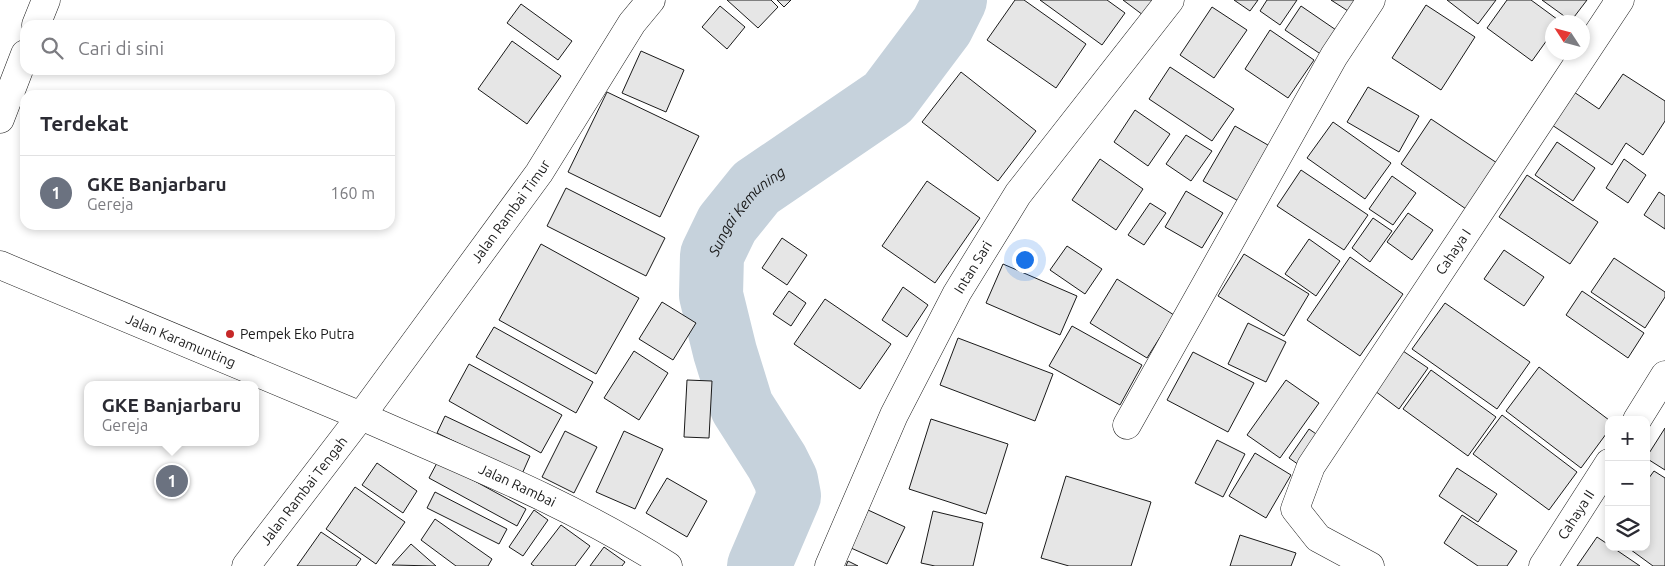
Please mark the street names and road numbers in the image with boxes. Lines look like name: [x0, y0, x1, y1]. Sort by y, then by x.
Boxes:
street label: Jalan Rambai Timur: [468, 156, 554, 266]
street label: Cahaya I: [1432, 226, 1474, 278]
street label: Intan Sari: [951, 238, 995, 296]
street label: Jalan Karamunting: [124, 311, 238, 371]
street label: Jalan Rambai Tengah: [257, 433, 350, 548]
street label: Jalan Rambai: [476, 461, 558, 510]
street label: Cahaya II: [1554, 487, 1598, 542]

